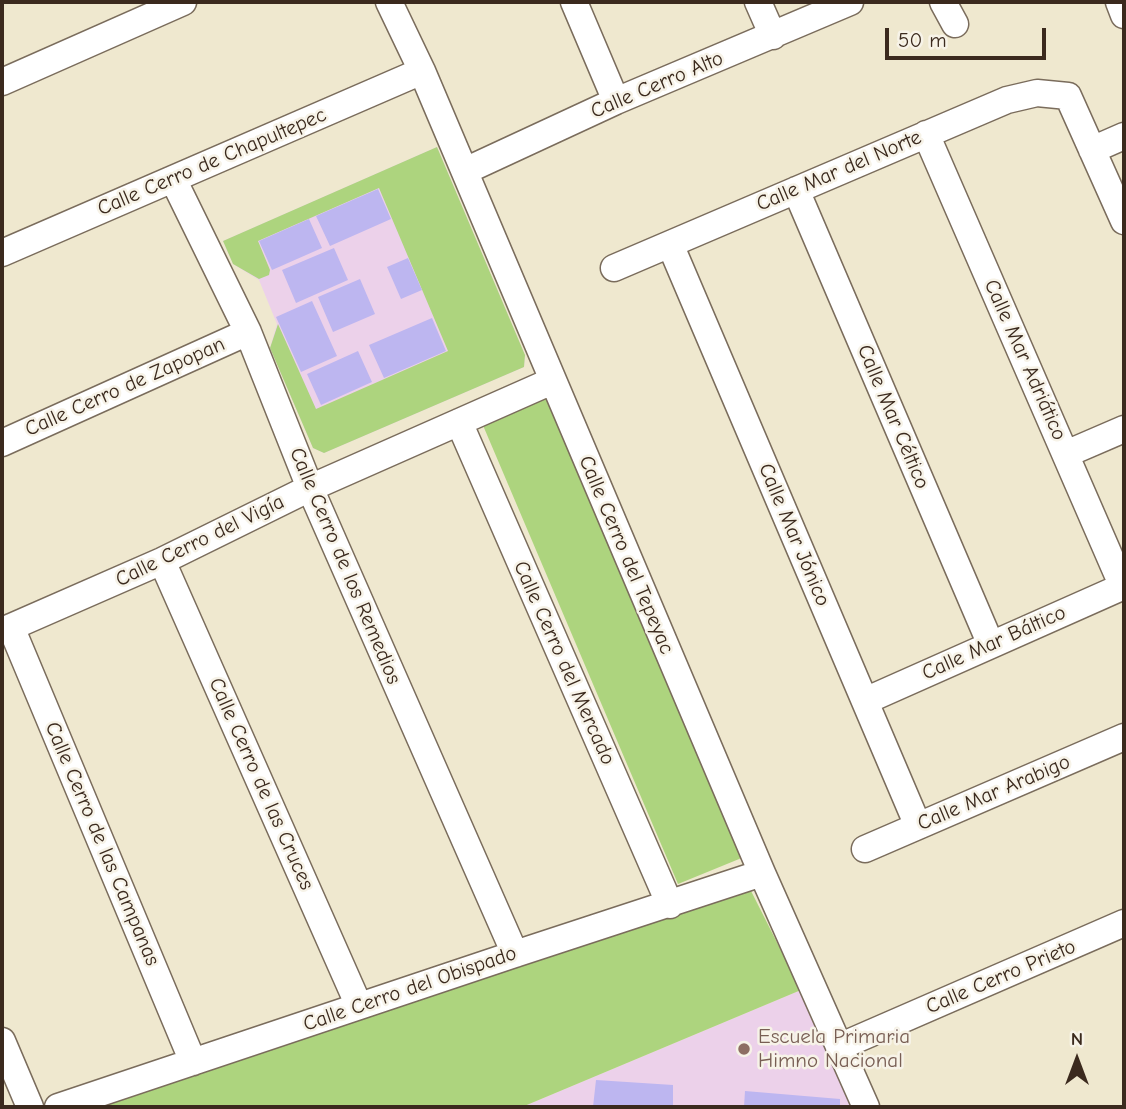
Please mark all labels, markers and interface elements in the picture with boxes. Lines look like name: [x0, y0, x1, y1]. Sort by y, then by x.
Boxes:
scale bar: [888, 14, 1049, 58]
text: 50 m: [898, 28, 947, 52]
street label: Calle Cerro Alto: [587, 46, 727, 124]
street label: Calle Cerro de Chapultepec: [94, 102, 330, 222]
street label: Calle Mar del Norte: [753, 125, 925, 217]
street label: Calle Mar Adriático: [978, 276, 1072, 444]
street label: Calle Cerro de Zapopan: [21, 332, 229, 442]
street label: Calle Mar Céltico: [851, 341, 935, 493]
street label: Calle Cerro de los Remedios: [284, 444, 406, 688]
street label: Calle Cerro del Tepeyac: [573, 452, 679, 658]
street label: Calle Mar Jónico: [753, 460, 835, 610]
street label: Calle Cerro del Vigía: [112, 489, 288, 593]
street label: Calle Cerro del Mercado: [508, 557, 620, 769]
street label: Calle Mar Báltico: [918, 600, 1070, 686]
street label: Calle Cerro de las Cruces: [203, 674, 319, 894]
street label: Calle Cerro de las Campanas: [39, 718, 165, 970]
street label: Calle Mar Arabigo: [914, 749, 1074, 837]
street label: Calle Cerro Prieto: [922, 934, 1080, 1020]
street label: Calle Cerro del Obispado: [300, 941, 520, 1037]
place label: Escuela Primaria Himno Nacional: [758, 1024, 910, 1074]
north arrow: [1042, 1025, 1112, 1095]
text: N: [1071, 1028, 1083, 1050]
marker: Escuela Primaria Himno Nacional: [736, 1041, 752, 1057]

